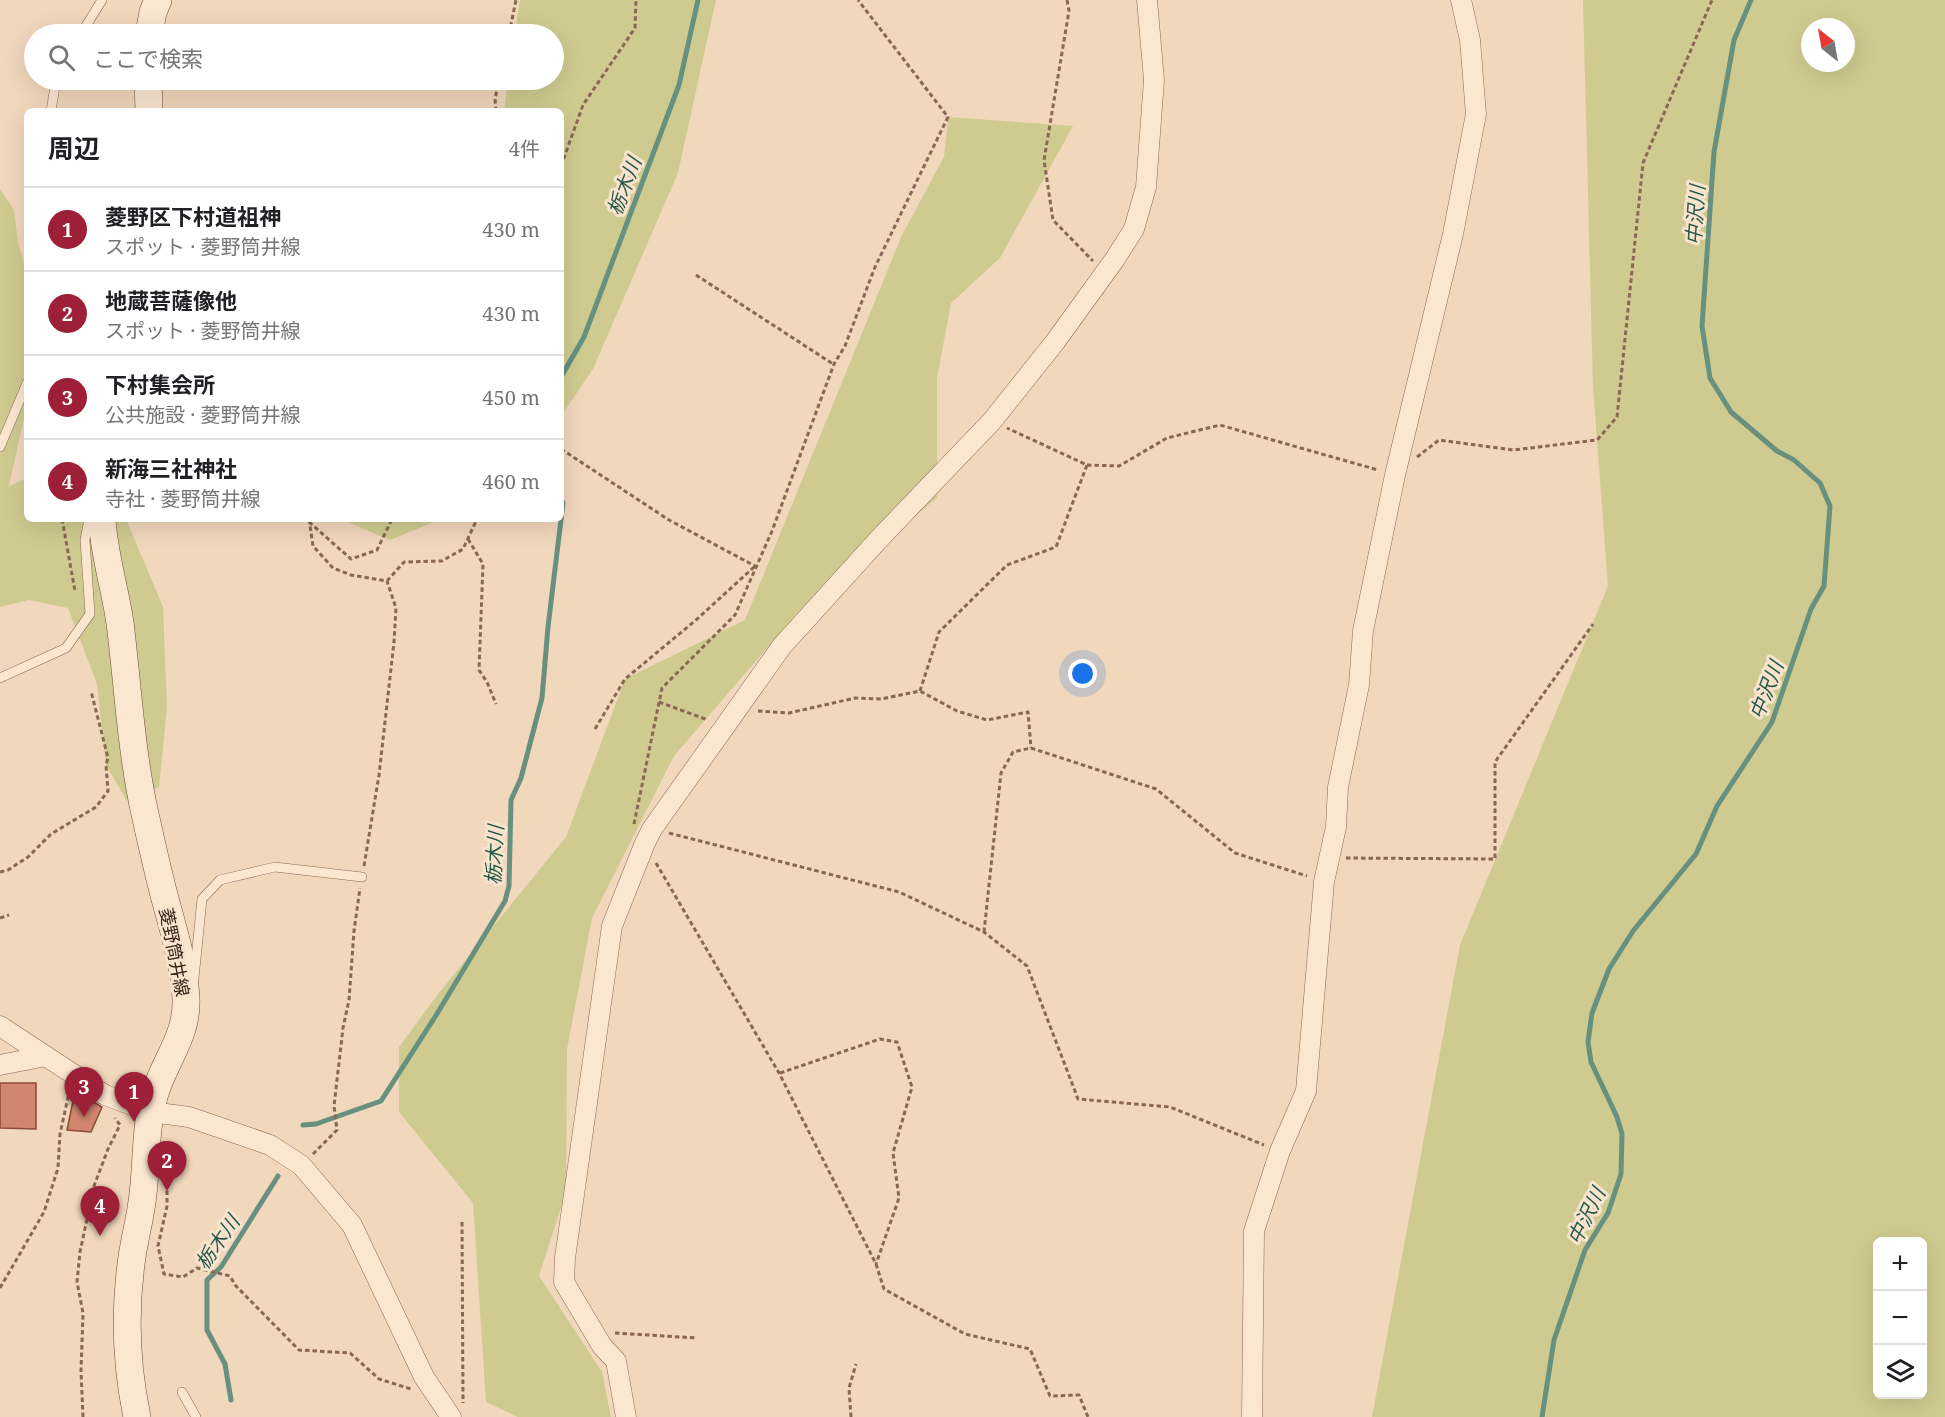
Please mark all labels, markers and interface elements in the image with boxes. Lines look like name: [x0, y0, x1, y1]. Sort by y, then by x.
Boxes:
north arrow: [1801, 18, 1855, 72]
search box: [24, 24, 564, 90]
icon: search: [45, 41, 78, 74]
text: ここで検索: [93, 43, 203, 73]
text: 周辺: [48, 130, 100, 166]
text: 4件: [509, 135, 540, 162]
water label: 栃木川: [601, 151, 648, 219]
water label: 中沢川: [1679, 182, 1711, 246]
text: 菱野区下村道祖神: [105, 201, 281, 231]
text: 1: [62, 216, 73, 243]
text: 430 m: [482, 216, 540, 243]
text: スポット · 菱野筒井線: [105, 233, 300, 260]
text: 地蔵菩薩像他: [105, 285, 237, 315]
text: 2: [62, 300, 73, 327]
text: 430 m: [482, 300, 540, 327]
text: スポット · 菱野筒井線: [105, 317, 300, 344]
text: 下村集会所: [105, 369, 215, 399]
text: 3: [62, 384, 73, 411]
text: 450 m: [482, 384, 540, 411]
text: 公共施設 · 菱野筒井線: [105, 401, 300, 428]
text: 新海三社神社: [105, 453, 237, 483]
text: 4: [62, 468, 73, 495]
text: 460 m: [482, 468, 540, 495]
text: 寺社 · 菱野筒井線: [105, 485, 260, 512]
water label: 中沢川: [1743, 655, 1790, 723]
your location: [1068, 659, 1097, 688]
water label: 栃木川: [479, 822, 509, 886]
street label: 菱野筒井線: [155, 906, 195, 998]
pin: 3: [64, 1068, 104, 1117]
pin: 1: [114, 1072, 154, 1122]
pin: 2: [148, 1142, 186, 1191]
water label: 中沢川: [1561, 1181, 1612, 1249]
pin: 4: [80, 1186, 120, 1236]
water label: 栃木川: [189, 1208, 246, 1274]
map controls: [1873, 1237, 1927, 1399]
button: +: [1873, 1237, 1927, 1291]
button: −: [1873, 1291, 1927, 1345]
button: layers: [1873, 1345, 1927, 1399]

